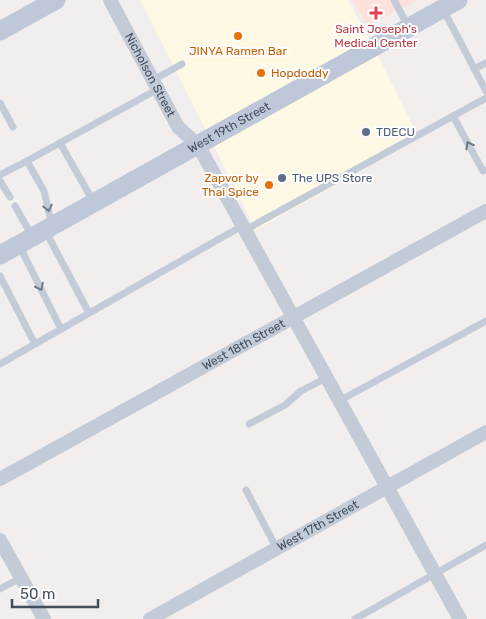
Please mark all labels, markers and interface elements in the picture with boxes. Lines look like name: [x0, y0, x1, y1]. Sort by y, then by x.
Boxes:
marker: Saint Joseph's Medical Center: [369, 6, 383, 20]
place label: Saint Joseph's Medical Center: [334, 22, 418, 50]
marker: JINYA Ramen Bar: [232, 30, 244, 42]
street label: Nicholson Street: [122, 31, 178, 119]
place label: JINYA Ramen Bar: [189, 44, 287, 58]
place label: Hopdoddy: [271, 66, 329, 80]
marker: Hopdoddy: [255, 67, 267, 79]
street label: West 19th Street: [185, 99, 273, 156]
place label: TDECU: [376, 125, 415, 139]
marker: TDECU: [360, 126, 372, 138]
one-way arrow: [465, 141, 475, 150]
place label: Zapvor by Thai Spice: [202, 171, 259, 199]
place label: The UPS Store: [292, 171, 373, 185]
marker: The UPS Store: [276, 172, 288, 184]
marker: Zapvor by Thai Spice: [263, 179, 275, 191]
one-way arrow: [42, 204, 53, 213]
one-way arrow: [34, 282, 44, 291]
street label: West 18th Street: [200, 316, 288, 373]
street label: West 17th Street: [275, 497, 361, 554]
scale bar: [12, 576, 99, 608]
text: 50 m: [20, 585, 55, 603]

